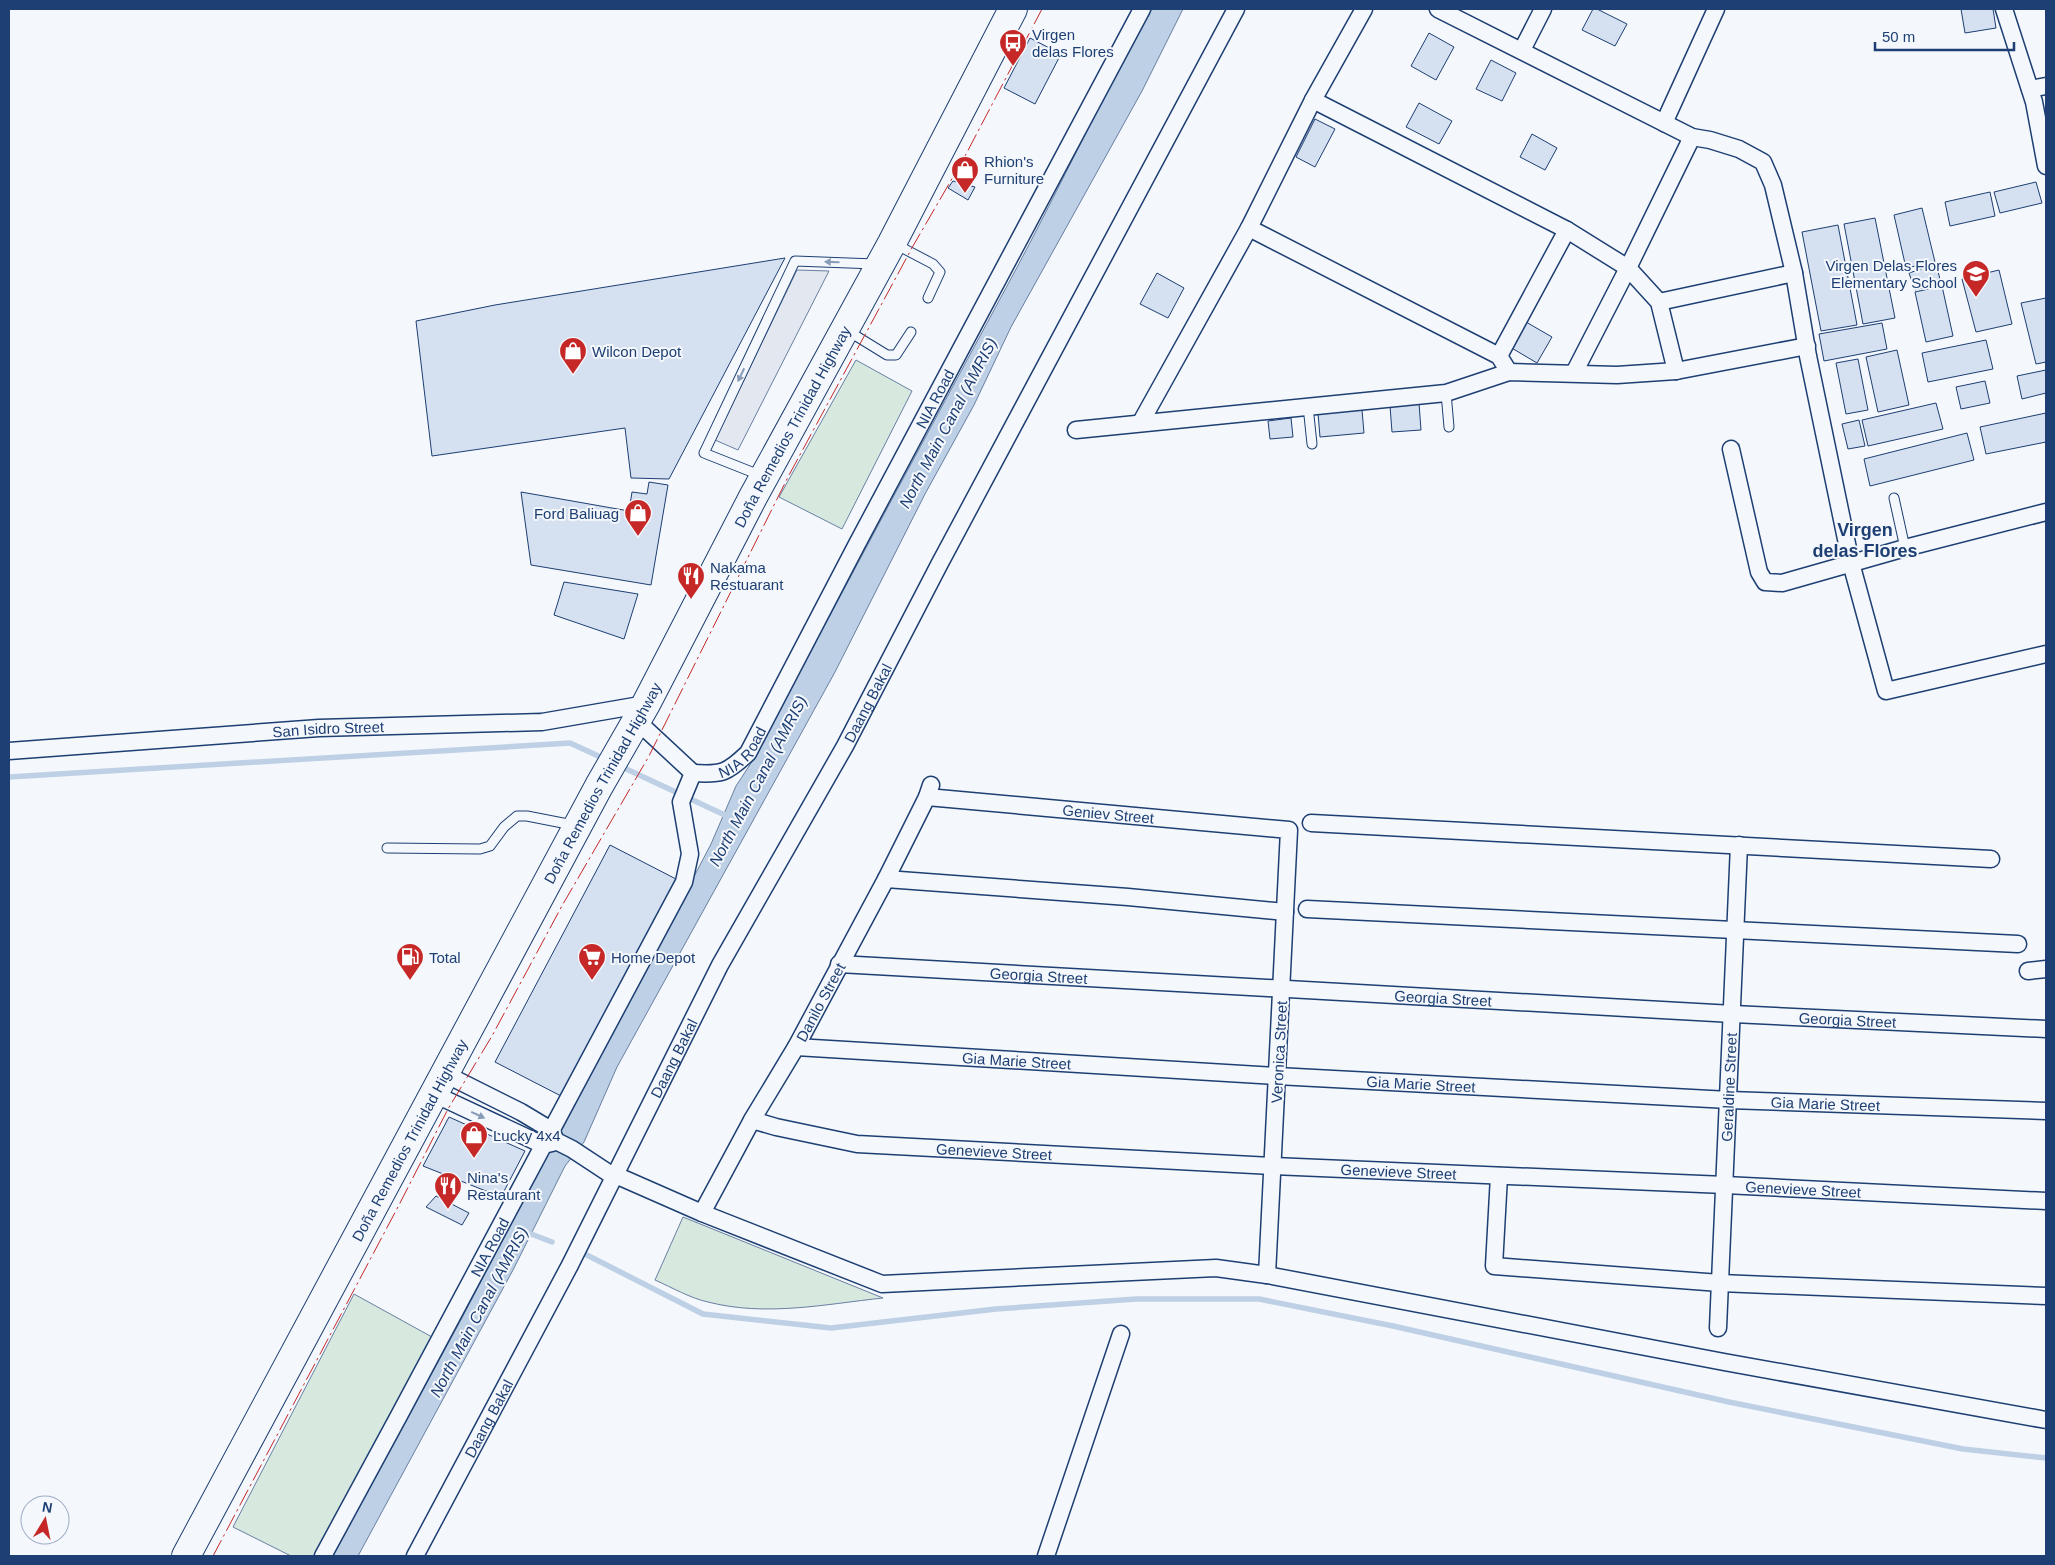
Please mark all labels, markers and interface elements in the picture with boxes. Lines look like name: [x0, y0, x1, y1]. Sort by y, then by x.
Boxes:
scale bar: [1875, 20, 2014, 52]
place label: Virgen delas Flores: [1032, 26, 1114, 60]
bus stop icon: Virgen delas Flores: [998, 28, 1028, 67]
text: 50 m: [1882, 28, 1915, 45]
place label: Rhion's Furniture: [984, 153, 1044, 187]
shop icon: Rhion's Furniture: [950, 155, 980, 194]
place label: Virgen Delas Flores Elementary School: [1826, 257, 1957, 291]
one-way arrow: [824, 258, 840, 266]
school or university icon: Virgen Delas Flores Elementary School: [1961, 259, 1991, 298]
street label: Doña Remedios Trinidad Highway: [730, 322, 854, 530]
water label: North Main Canal (AMRIS): [896, 335, 1000, 511]
shop icon: Wilcon Depot: [558, 336, 588, 375]
place label: Wilcon Depot: [592, 343, 682, 360]
street label: NIA Road: [912, 366, 957, 431]
one-way arrow: [737, 367, 746, 382]
shop icon: Ford Baliuag: [623, 498, 653, 537]
place label: Ford Baliuag: [534, 505, 619, 522]
district label: Virgen delas Flores: [1812, 520, 1918, 561]
place label: Nakama Restuarant: [710, 559, 784, 593]
restaurant icon: Nakama Restuarant: [676, 561, 706, 600]
street label: Daang Bakal: [840, 661, 895, 745]
street label: Doña Remedios Trinidad Highway: [540, 679, 664, 886]
water label: North Main Canal (AMRIS): [706, 693, 810, 869]
street label: San Isidro Street: [272, 718, 385, 740]
street label: NIA Road: [716, 724, 769, 781]
street label: Geniev Street: [1062, 801, 1156, 826]
fuel station icon: Total: [395, 942, 425, 981]
supermarket icon: Home Depot: [577, 942, 607, 981]
place label: Total: [429, 949, 461, 966]
place label: Home Depot: [611, 949, 696, 966]
street label: Danilo Street: [792, 959, 849, 1044]
street label: Georgia Street: [989, 964, 1089, 986]
street label: Georgia Street: [1394, 987, 1493, 1009]
street label: Veronica Street: [1268, 1000, 1290, 1104]
street label: Georgia Street: [1798, 1009, 1897, 1030]
street label: Daang Bakal: [647, 1016, 700, 1100]
street label: Geraldine Street: [1718, 1031, 1739, 1142]
street label: Doña Remedios Trinidad Highway: [348, 1036, 470, 1244]
street label: Gia Marie Street: [962, 1049, 1072, 1072]
street label: Gia Marie Street: [1366, 1072, 1477, 1095]
street label: Gia Marie Street: [1771, 1093, 1881, 1114]
one-way arrow: [471, 1111, 485, 1119]
shop icon: Lucky 4x4: [459, 1120, 489, 1159]
place label: Lucky 4x4: [493, 1127, 561, 1144]
street label: Genevieve Street: [936, 1140, 1053, 1163]
street label: Genevieve Street: [1340, 1160, 1458, 1182]
place label: Nina's Restaurant: [467, 1169, 541, 1203]
restaurant icon: Nina's Restaurant: [433, 1171, 463, 1210]
street label: Genevieve Street: [1745, 1178, 1862, 1200]
street label: NIA Road: [467, 1215, 512, 1279]
water label: North Main Canal (AMRIS): [427, 1224, 531, 1400]
street label: Daang Bakal: [461, 1376, 516, 1460]
north arrow: [20, 1495, 70, 1545]
text: N: [41, 1498, 54, 1516]

